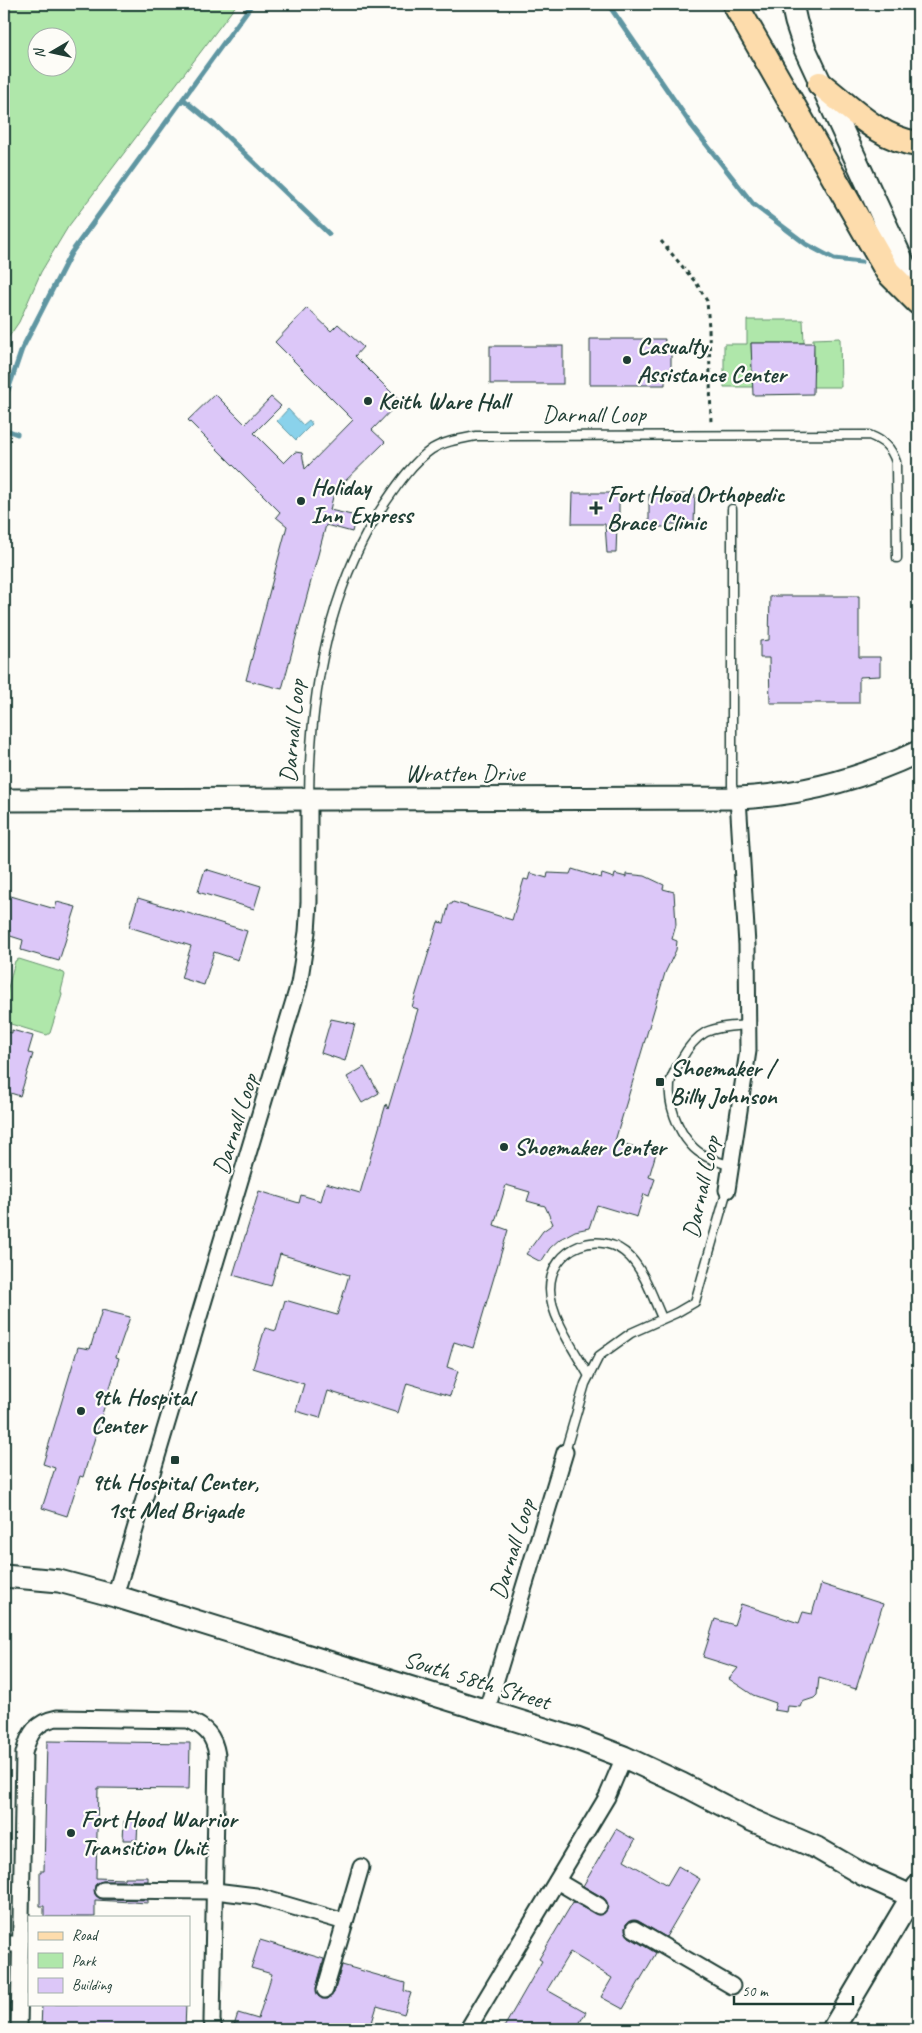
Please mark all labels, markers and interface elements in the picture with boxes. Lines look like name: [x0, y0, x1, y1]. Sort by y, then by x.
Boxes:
north arrow: [28, 28, 78, 78]
text: N: [30, 46, 49, 60]
place label: Casualty Assistance Center: [637, 331, 788, 389]
marker: Casualty Assistance Center: [621, 354, 633, 366]
place label: Keith Ware Hall: [378, 386, 513, 416]
marker: Keith Ware Hall: [362, 395, 374, 407]
street label: Darnall Loop: [542, 399, 648, 429]
place label: Holiday Inn Express: [311, 472, 415, 530]
place label: Fort Hood Orthopedic Brace Clinic: [607, 479, 785, 537]
marker: Holiday Inn Express: [295, 495, 307, 507]
marker: Fort Hood Orthopedic Brace Clinic: [589, 501, 603, 515]
street label: Darnall Loop: [273, 676, 312, 784]
street label: Wratten Drive: [405, 758, 527, 788]
place label: Shoemaker / Billy Johnson: [670, 1053, 780, 1111]
street label: Darnall Loop: [206, 1068, 265, 1178]
marker: Shoemaker / Billy Johnson: [654, 1076, 666, 1088]
street label: Darnall Loop: [676, 1131, 727, 1241]
place label: Shoemaker Center: [514, 1132, 668, 1162]
marker: Shoemaker Center: [498, 1141, 510, 1153]
place label: 9th Hospital Center: [91, 1382, 198, 1440]
marker: 9th Hospital Center: [75, 1405, 87, 1417]
marker: 9th Hospital Center, 1st Med Brigade: [169, 1454, 181, 1466]
place label: 9th Hospital Center, 1st Med Brigade: [91, 1467, 259, 1525]
street label: Darnall Loop: [483, 1493, 542, 1603]
street label: South 58th Street: [400, 1644, 556, 1717]
place label: Fort Hood Warrior Transition Unit: [81, 1804, 239, 1862]
marker: Fort Hood Warrior Transition Unit: [65, 1827, 77, 1839]
legend: [28, 1916, 190, 2006]
text: Road: [72, 1926, 99, 1945]
text: Park: [72, 1952, 97, 1971]
scale bar: [734, 1973, 853, 2005]
text: Building: [72, 1976, 112, 1995]
text: 50 m: [742, 1982, 769, 2001]

